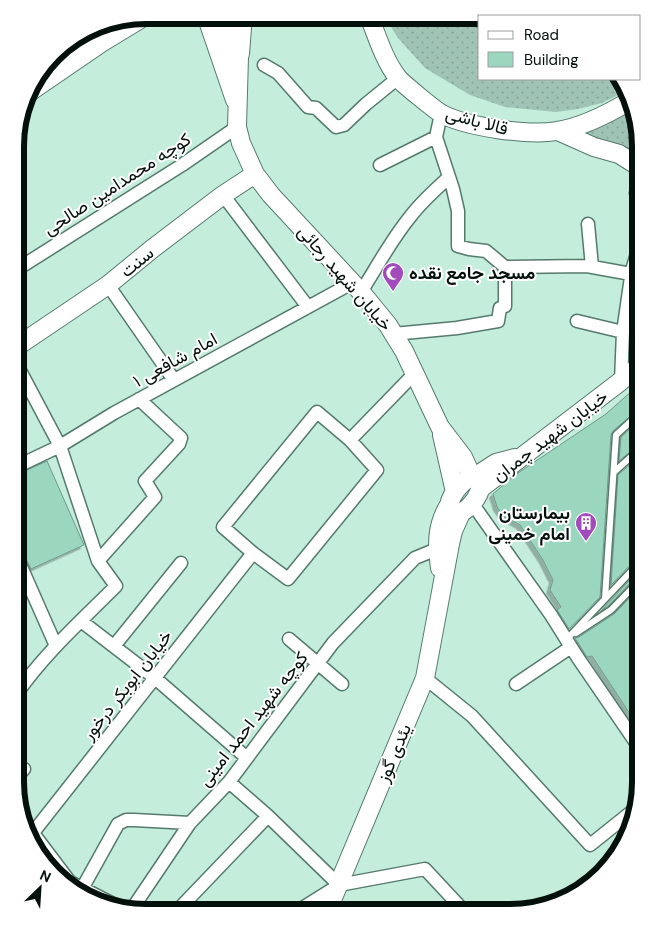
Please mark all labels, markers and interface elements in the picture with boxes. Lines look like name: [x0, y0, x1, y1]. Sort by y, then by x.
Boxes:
legend: [478, 15, 641, 80]
text: Road: [524, 25, 559, 45]
text: Building: [524, 50, 579, 70]
street label: قالا باشی: [443, 101, 511, 141]
street label: کوچه محمدامین صالحی: [39, 127, 195, 241]
street label: خیابان شهید رجائی: [292, 220, 398, 336]
street label: سنت: [115, 241, 159, 283]
mosque icon: مسجد جامع نقده: [381, 261, 405, 292]
place label: مسجد جامع نقده: [409, 261, 535, 285]
street label: امام شافعی ۱: [128, 327, 222, 393]
street label: خیابان شهید چمران: [487, 385, 613, 487]
place label: بیمارستان امام خمینی: [488, 501, 570, 546]
building icon: بیمارستان امام خمینی: [574, 511, 598, 542]
street label: خیابان ابوبکر درخور: [76, 625, 178, 746]
street label: کوچه شهید احمد امینی: [193, 647, 313, 791]
street label: یئدی گوز: [371, 720, 417, 787]
north arrow: [15, 863, 65, 913]
text: N: [37, 866, 54, 887]

